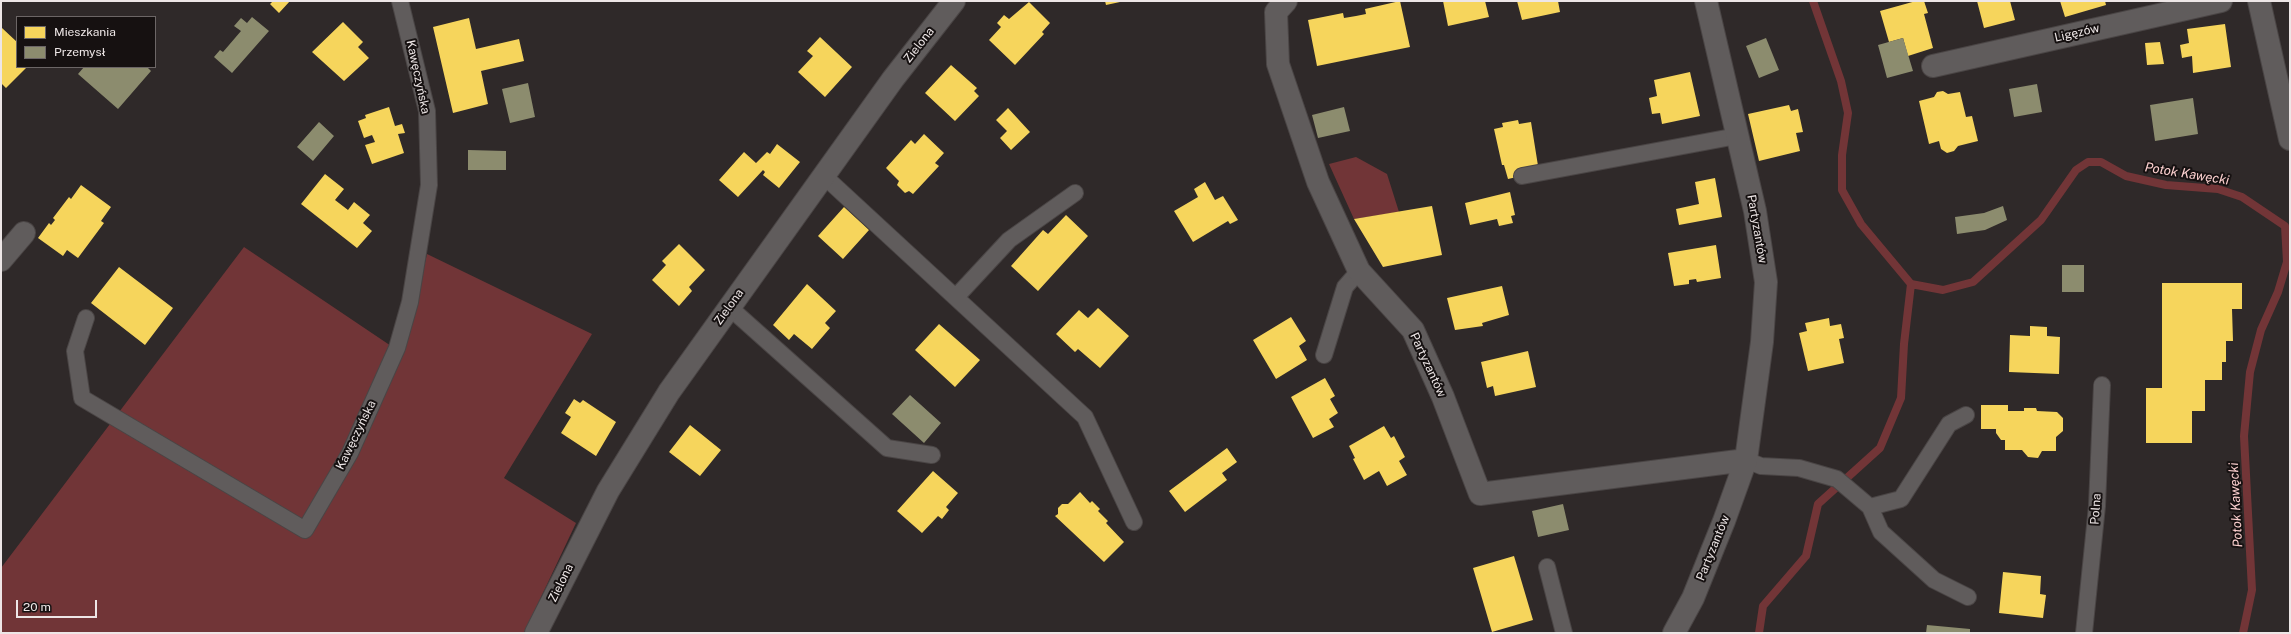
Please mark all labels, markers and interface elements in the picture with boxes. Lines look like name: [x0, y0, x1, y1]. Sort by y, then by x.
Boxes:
legend: [16, 16, 156, 68]
street label: Ligęzów: [2053, 21, 2101, 45]
street label: Zielona: [901, 24, 937, 66]
text: Mieszkania: [54, 25, 116, 39]
street label: Kawęczyńska: [403, 39, 433, 115]
text: Przemysł: [54, 45, 106, 59]
water label: Potok Kawęcki: [2144, 160, 2230, 188]
street label: Partyzantów: [1744, 194, 1770, 264]
street label: Zielona: [711, 286, 747, 328]
street label: Partyzantów: [1407, 330, 1449, 400]
street label: Kawęczyńska: [333, 398, 379, 472]
water label: Potok Kawęcki: [2226, 462, 2246, 548]
street label: Polna: [2088, 493, 2104, 525]
street label: Partyzantów: [1693, 513, 1733, 583]
street label: Zielona: [546, 561, 576, 605]
scale bar: [18, 592, 99, 618]
text: 20 m: [23, 600, 51, 614]

